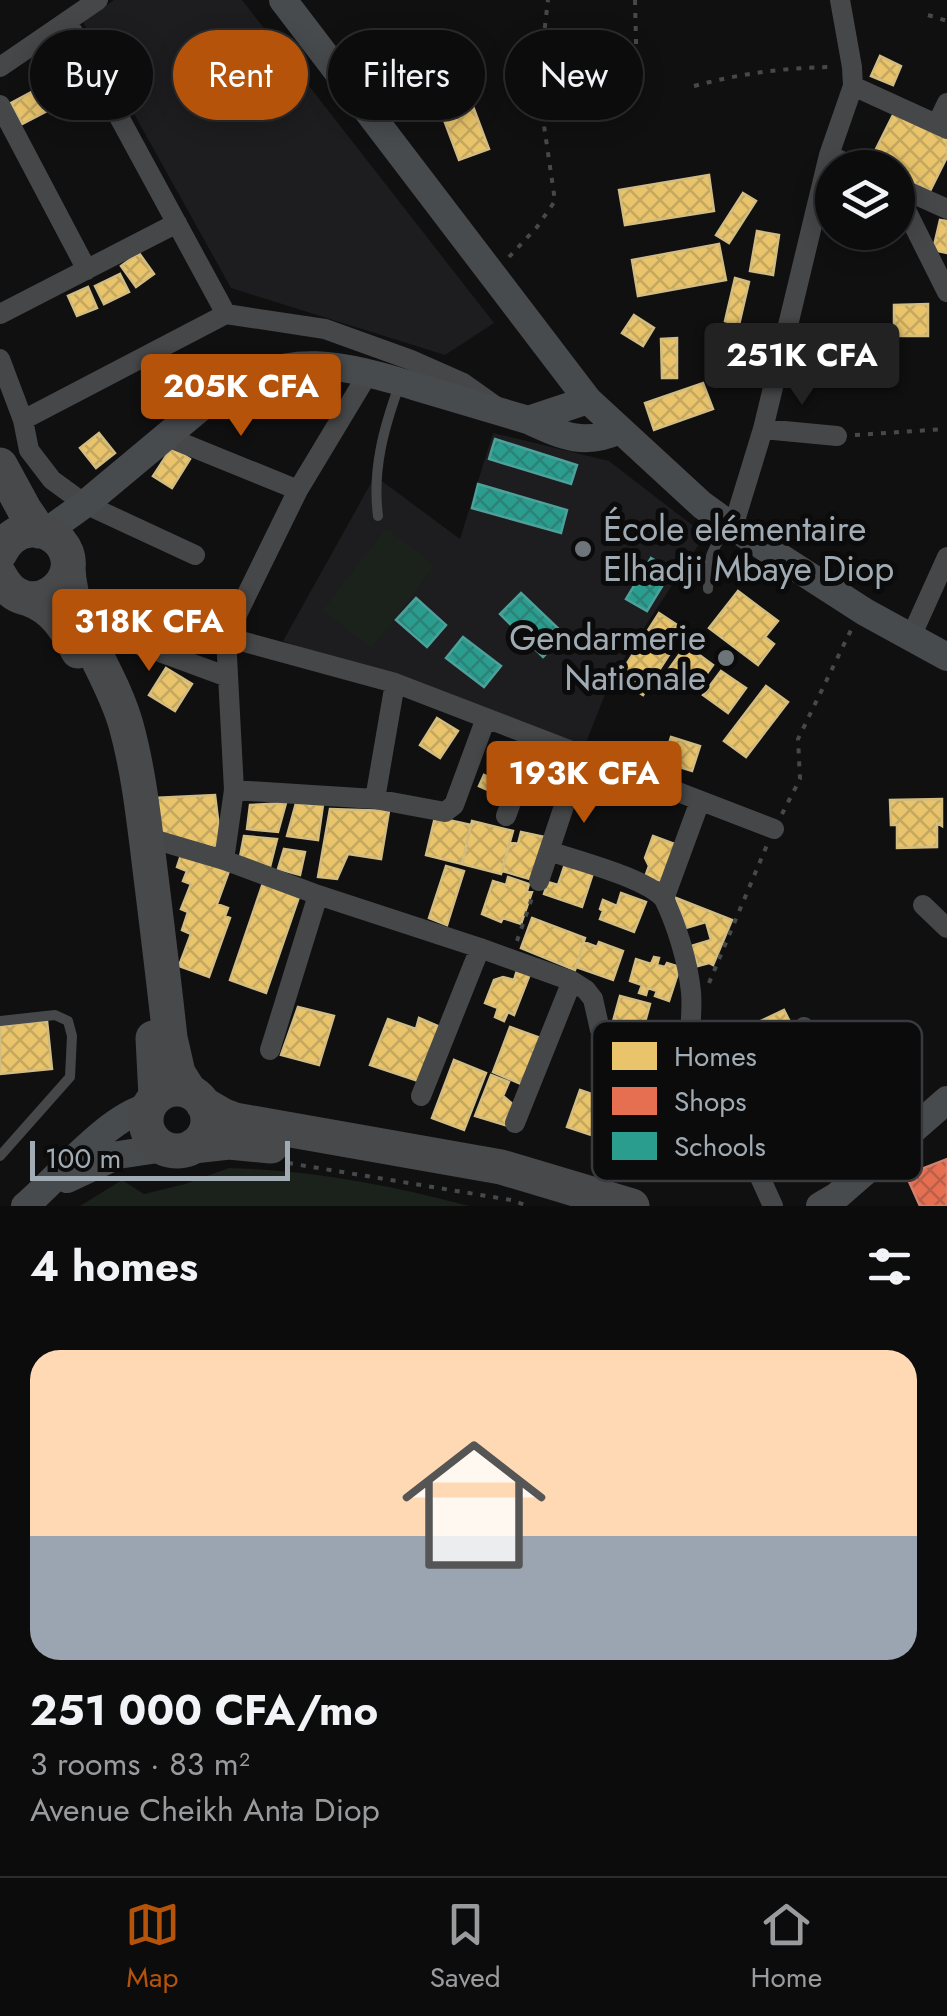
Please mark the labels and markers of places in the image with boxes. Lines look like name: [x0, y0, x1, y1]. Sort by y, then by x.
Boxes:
pin: 251K CFA: [699, 323, 905, 408]
pin: 205K CFA: [138, 354, 344, 439]
place label: École elémentaire Elhadji Mbaye Diop: [603, 504, 894, 594]
marker: École elémentaire Elhadji Mbaye Diop: [572, 538, 594, 560]
pin: 318K CFA: [46, 589, 252, 674]
place label: Gendarmerie Nationale: [509, 613, 706, 703]
marker: Gendarmerie Nationale: [715, 647, 737, 669]
pin: 193K CFA: [481, 741, 687, 826]

